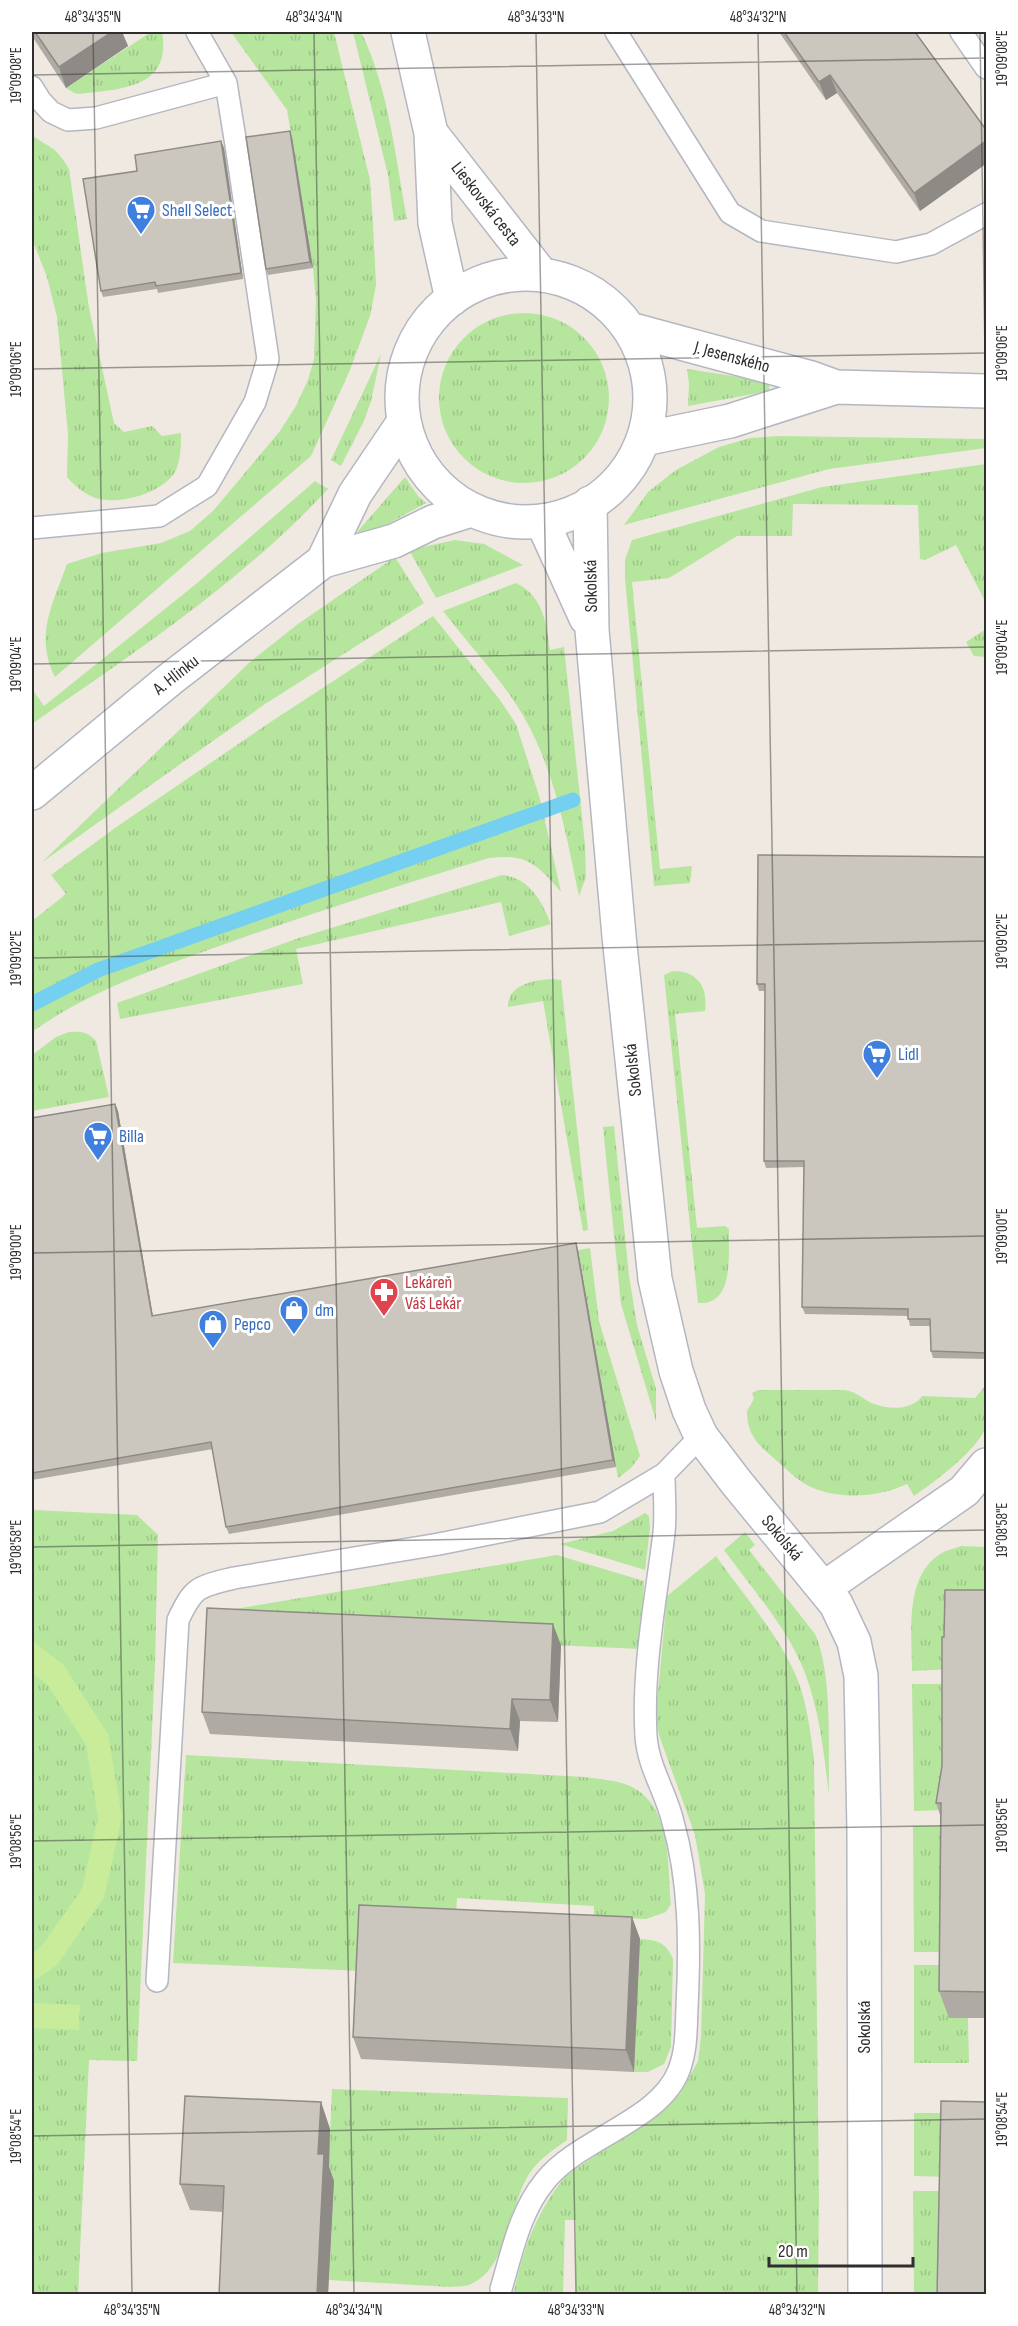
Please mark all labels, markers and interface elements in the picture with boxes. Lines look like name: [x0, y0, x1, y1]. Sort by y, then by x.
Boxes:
text: 48°34'35"N: [65, 8, 121, 27]
text: 48°34'34"N: [286, 8, 342, 27]
text: 48°34'33"N: [508, 8, 564, 27]
text: 48°34'32"N: [730, 8, 786, 27]
text: 19°09'08"E: [993, 30, 1012, 86]
text: 19°09'08"E: [7, 47, 26, 103]
street label: Lieskovská cesta: [447, 158, 525, 250]
supermarket icon: Shell Select: [125, 194, 157, 236]
place label: Shell Select: [162, 200, 233, 221]
text: 19°09'06"E: [993, 325, 1012, 381]
street label: J. Jesenského: [691, 337, 772, 377]
text: 19°09'06"E: [7, 341, 26, 397]
street label: Sokolská: [580, 559, 602, 613]
text: 19°09'04"E: [993, 619, 1012, 675]
text: 19°09'04"E: [7, 636, 26, 692]
street label: A. Hlinku: [148, 651, 203, 700]
text: 19°09'02"E: [993, 913, 1012, 969]
text: 19°09'02"E: [7, 930, 26, 986]
supermarket icon: Lidl: [861, 1038, 893, 1080]
street label: Sokolská: [620, 1043, 646, 1097]
place label: Lidl: [898, 1044, 919, 1065]
supermarket icon: Billa: [82, 1120, 114, 1162]
place label: Billa: [119, 1126, 144, 1147]
text: 19°09'00"E: [993, 1208, 1012, 1264]
text: 19°09'00"E: [7, 1224, 26, 1280]
place label: Lekáreň Váš Lekár: [405, 1272, 461, 1314]
pharmacy icon: Lekáreň Váš Lekár: [368, 1276, 400, 1318]
shop icon: dm: [278, 1294, 310, 1336]
place label: dm: [315, 1300, 334, 1321]
shop icon: Pepco: [197, 1308, 229, 1350]
place label: Pepco: [234, 1314, 271, 1335]
text: 19°08'58"E: [993, 1503, 1012, 1557]
street label: Sokolská: [757, 1511, 807, 1565]
text: 19°08'58"E: [7, 1520, 26, 1574]
text: 19°08'56"E: [993, 1797, 1012, 1853]
text: 19°08'56"E: [7, 1813, 26, 1869]
street label: Sokolská: [854, 2001, 875, 2053]
text: 19°08'54"E: [993, 2092, 1012, 2146]
text: 19°08'54"E: [7, 2109, 26, 2163]
scale bar: [769, 2230, 913, 2268]
text: 20 m: [778, 2241, 808, 2262]
text: 48°34'35"N: [104, 2301, 160, 2320]
text: 48°34'34"N: [326, 2301, 382, 2320]
text: 48°34'33"N: [548, 2301, 604, 2320]
text: 48°34'32"N: [769, 2301, 825, 2320]

